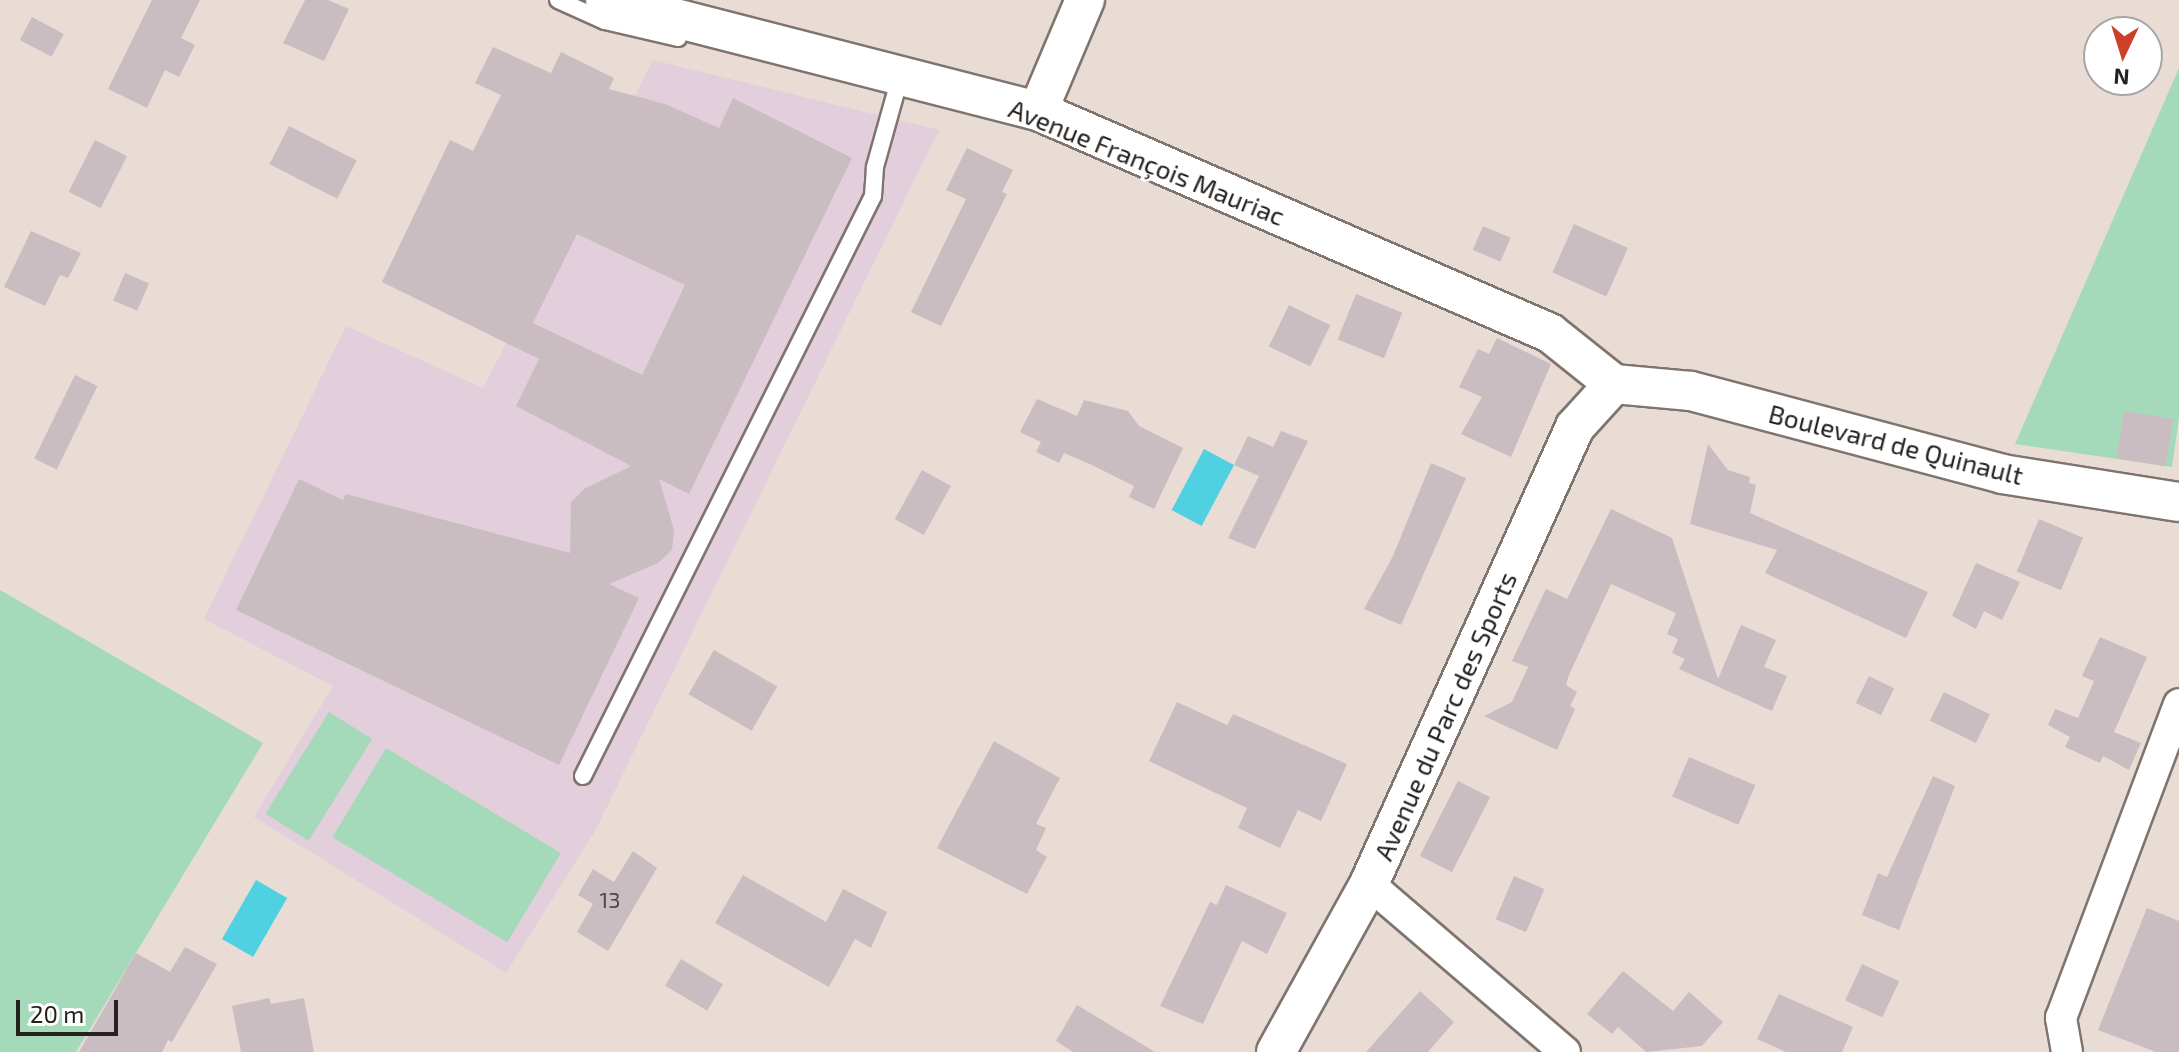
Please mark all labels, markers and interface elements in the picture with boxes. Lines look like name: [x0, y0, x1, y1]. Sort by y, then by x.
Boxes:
north arrow: [2083, 16, 2163, 96]
text: N: [2113, 64, 2130, 91]
street label: Avenue François Mauriac: [1004, 92, 1290, 232]
street label: Boulevard de Quinault: [1766, 397, 2026, 491]
street label: Avenue du Parc des Sports: [1367, 567, 1523, 865]
house number: 13: [600, 887, 620, 913]
scale bar: [20, 984, 122, 1034]
text: 20 m: [30, 999, 84, 1028]

